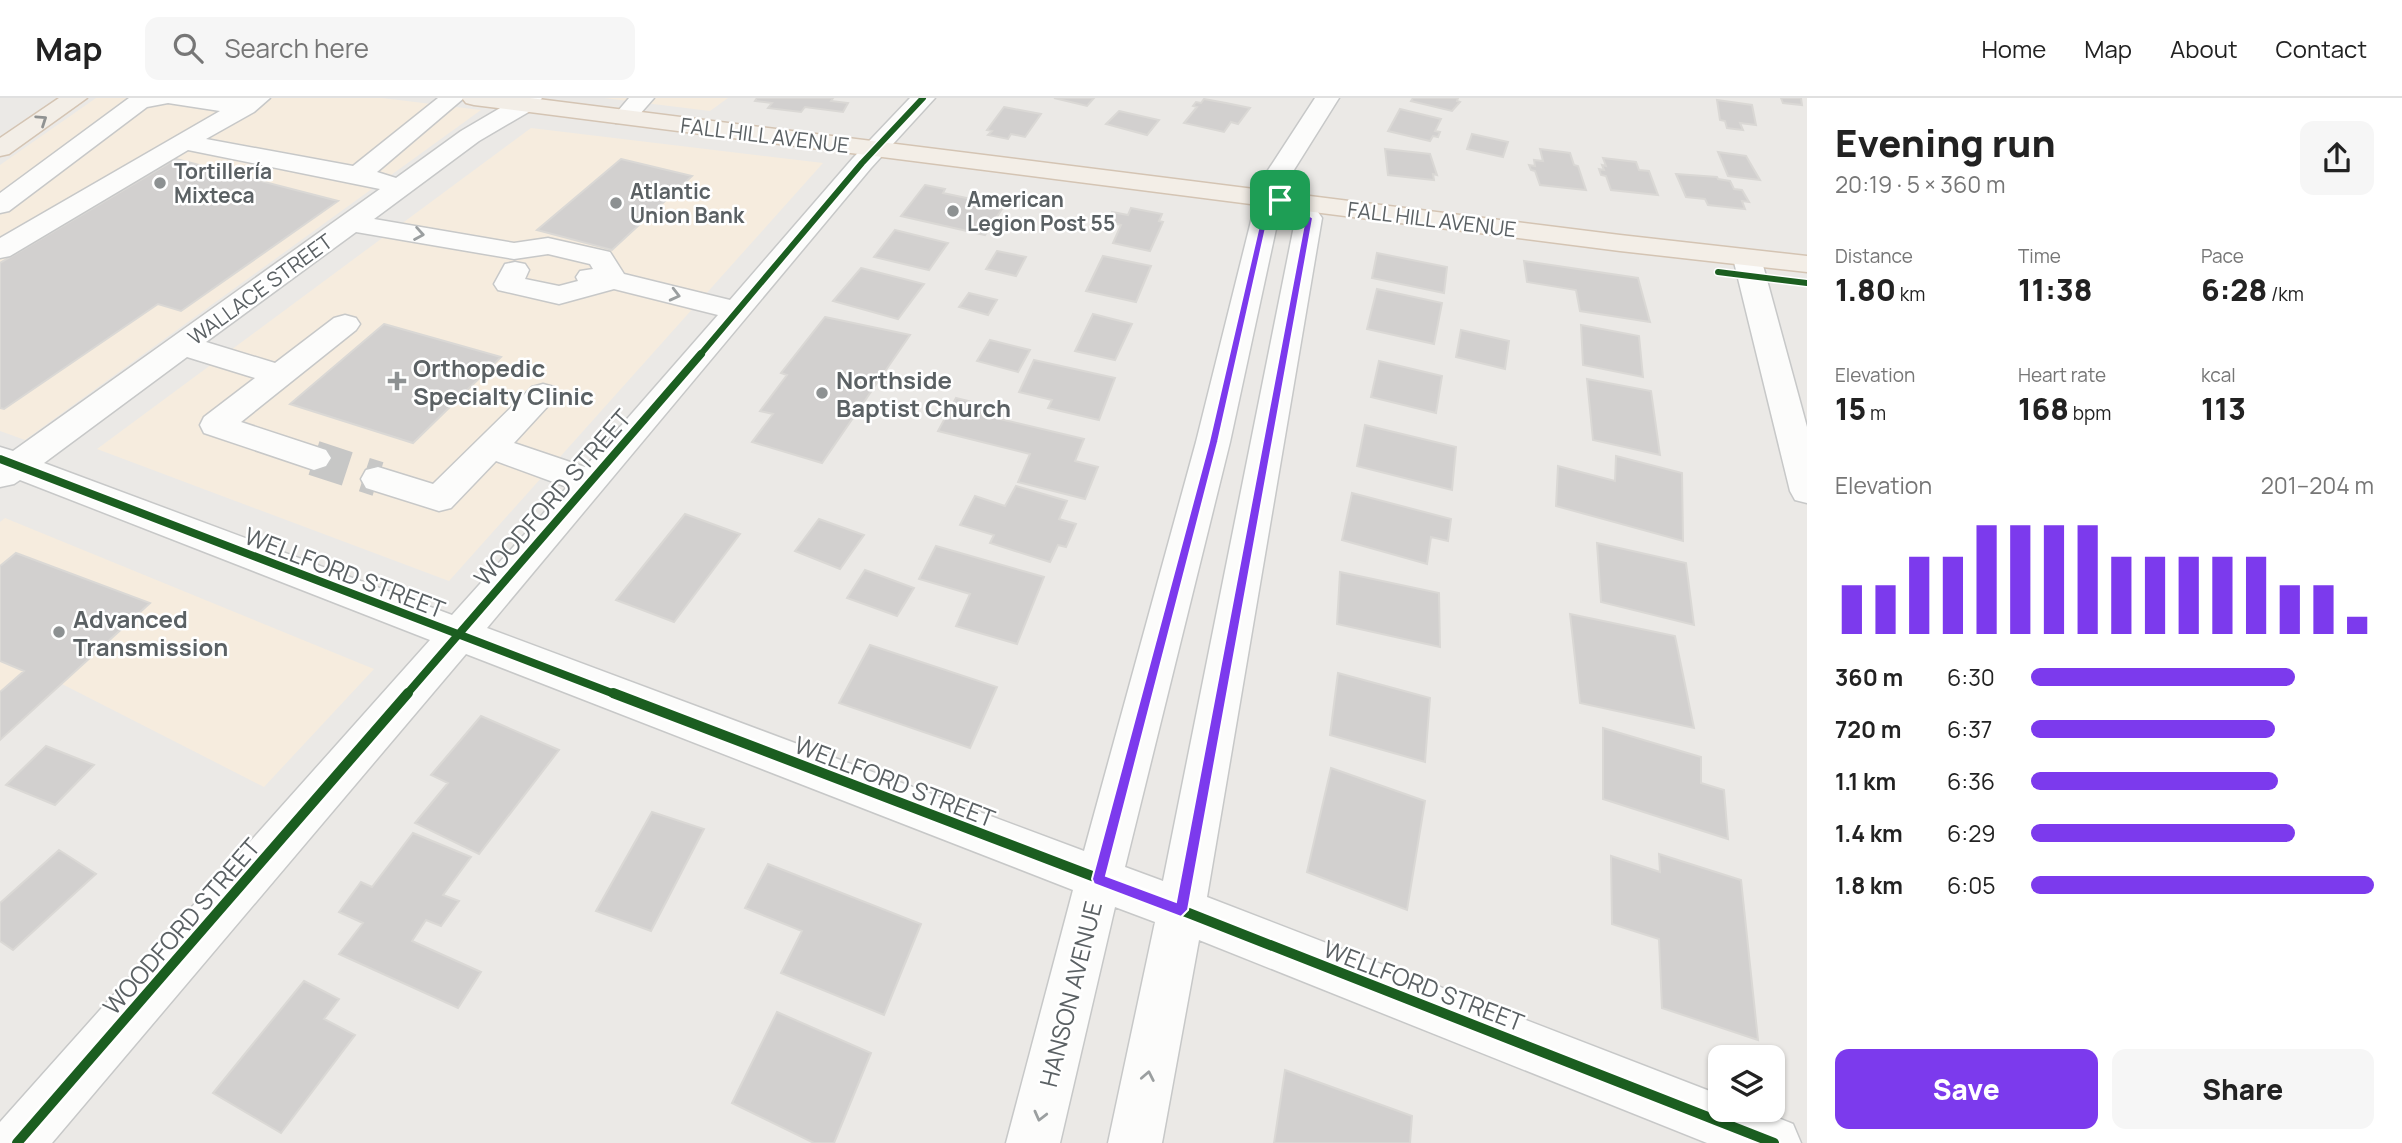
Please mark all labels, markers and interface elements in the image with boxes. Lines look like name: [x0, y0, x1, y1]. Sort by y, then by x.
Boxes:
search box: [145, 17, 635, 80]
text: Map: [35, 26, 103, 71]
icon: search: [169, 29, 207, 67]
text: Search here: [225, 30, 369, 66]
text: Home: [1981, 32, 2046, 65]
text: Map: [2084, 32, 2132, 65]
text: About: [2170, 32, 2238, 65]
text: Contact: [2276, 32, 2367, 65]
street label: FALL HILL AVENUE: [679, 111, 851, 159]
one-way arrow: [34, 116, 47, 128]
text: Evening run: [1835, 116, 2056, 168]
button: share: [2300, 121, 2374, 195]
place label: Tortillería Mixteca: [174, 157, 272, 209]
text: 20:19 · 5 × 360 m: [1835, 168, 2006, 200]
pin: [1250, 170, 1310, 230]
marker: Tortillería Mixteca: [152, 175, 168, 191]
place label: Atlantic Union Bank: [630, 177, 745, 229]
icon: arrive: [1261, 181, 1299, 219]
place label: American Legion Post 55: [967, 185, 1115, 237]
marker: Atlantic Union Bank: [608, 195, 624, 211]
street label: FALL HILL AVENUE: [1346, 195, 1518, 243]
marker: American Legion Post 55: [945, 203, 961, 219]
one-way arrow: [413, 226, 424, 241]
street label: WALLACE STREET: [182, 227, 338, 351]
text: Distance: [1835, 243, 1913, 269]
text: Time: [2018, 243, 2061, 269]
text: Pace: [2201, 243, 2244, 269]
text: 1.80: [1835, 269, 1896, 310]
text: 11:38: [2018, 269, 2092, 310]
text: 6:28: [2201, 269, 2267, 310]
text: km: [1896, 281, 1925, 307]
text: /km: [2267, 281, 2304, 307]
one-way arrow: [669, 287, 681, 301]
place label: Orthopedic Specialty Clinic: [413, 351, 594, 412]
text: Elevation: [1835, 362, 1915, 388]
text: Heart rate: [2018, 362, 2106, 388]
text: kcal: [2201, 362, 2236, 388]
place label: Northside Baptist Church: [836, 363, 1011, 424]
marker: Orthopedic Specialty Clinic: [387, 371, 407, 391]
marker: Northside Baptist Church: [814, 385, 830, 401]
text: 15: [1835, 388, 1866, 429]
text: 168: [2018, 388, 2069, 429]
text: 113: [2201, 388, 2246, 429]
text: m: [1866, 400, 1886, 426]
text: bpm: [2069, 400, 2111, 426]
street label: WOODFORD STREET: [466, 401, 638, 592]
text: Elevation: [1835, 469, 1932, 501]
text: 201–204 m: [2261, 469, 2374, 501]
street label: WELLFORD STREET: [240, 519, 451, 626]
place label: Advanced Transmission: [73, 602, 228, 663]
marker: Advanced Transmission: [51, 624, 67, 640]
text: 360 m: [1835, 661, 1903, 693]
text: 6:30: [1947, 661, 1995, 693]
text: 720 m: [1835, 713, 1901, 745]
text: 6:37: [1947, 713, 1992, 745]
street label: WELLFORD STREET: [790, 728, 1001, 835]
text: 1.1 km: [1835, 765, 1896, 797]
text: 6:36: [1947, 765, 1995, 797]
text: 1.4 km: [1835, 817, 1903, 849]
text: 6:29: [1947, 817, 1996, 849]
street label: WOODFORD STREET: [95, 830, 267, 1021]
text: 1.8 km: [1835, 869, 1903, 901]
text: 6:05: [1947, 869, 1995, 901]
street label: HANSON AVENUE: [1031, 898, 1109, 1090]
street label: WELLFORD STREET: [1319, 932, 1530, 1039]
map controls: [1708, 1045, 1785, 1122]
button: layers: [1708, 1045, 1785, 1122]
button: Save: [1835, 1049, 2098, 1129]
button: Share: [2112, 1049, 2374, 1129]
one-way arrow: [1139, 1070, 1154, 1082]
one-way arrow: [1034, 1110, 1048, 1122]

